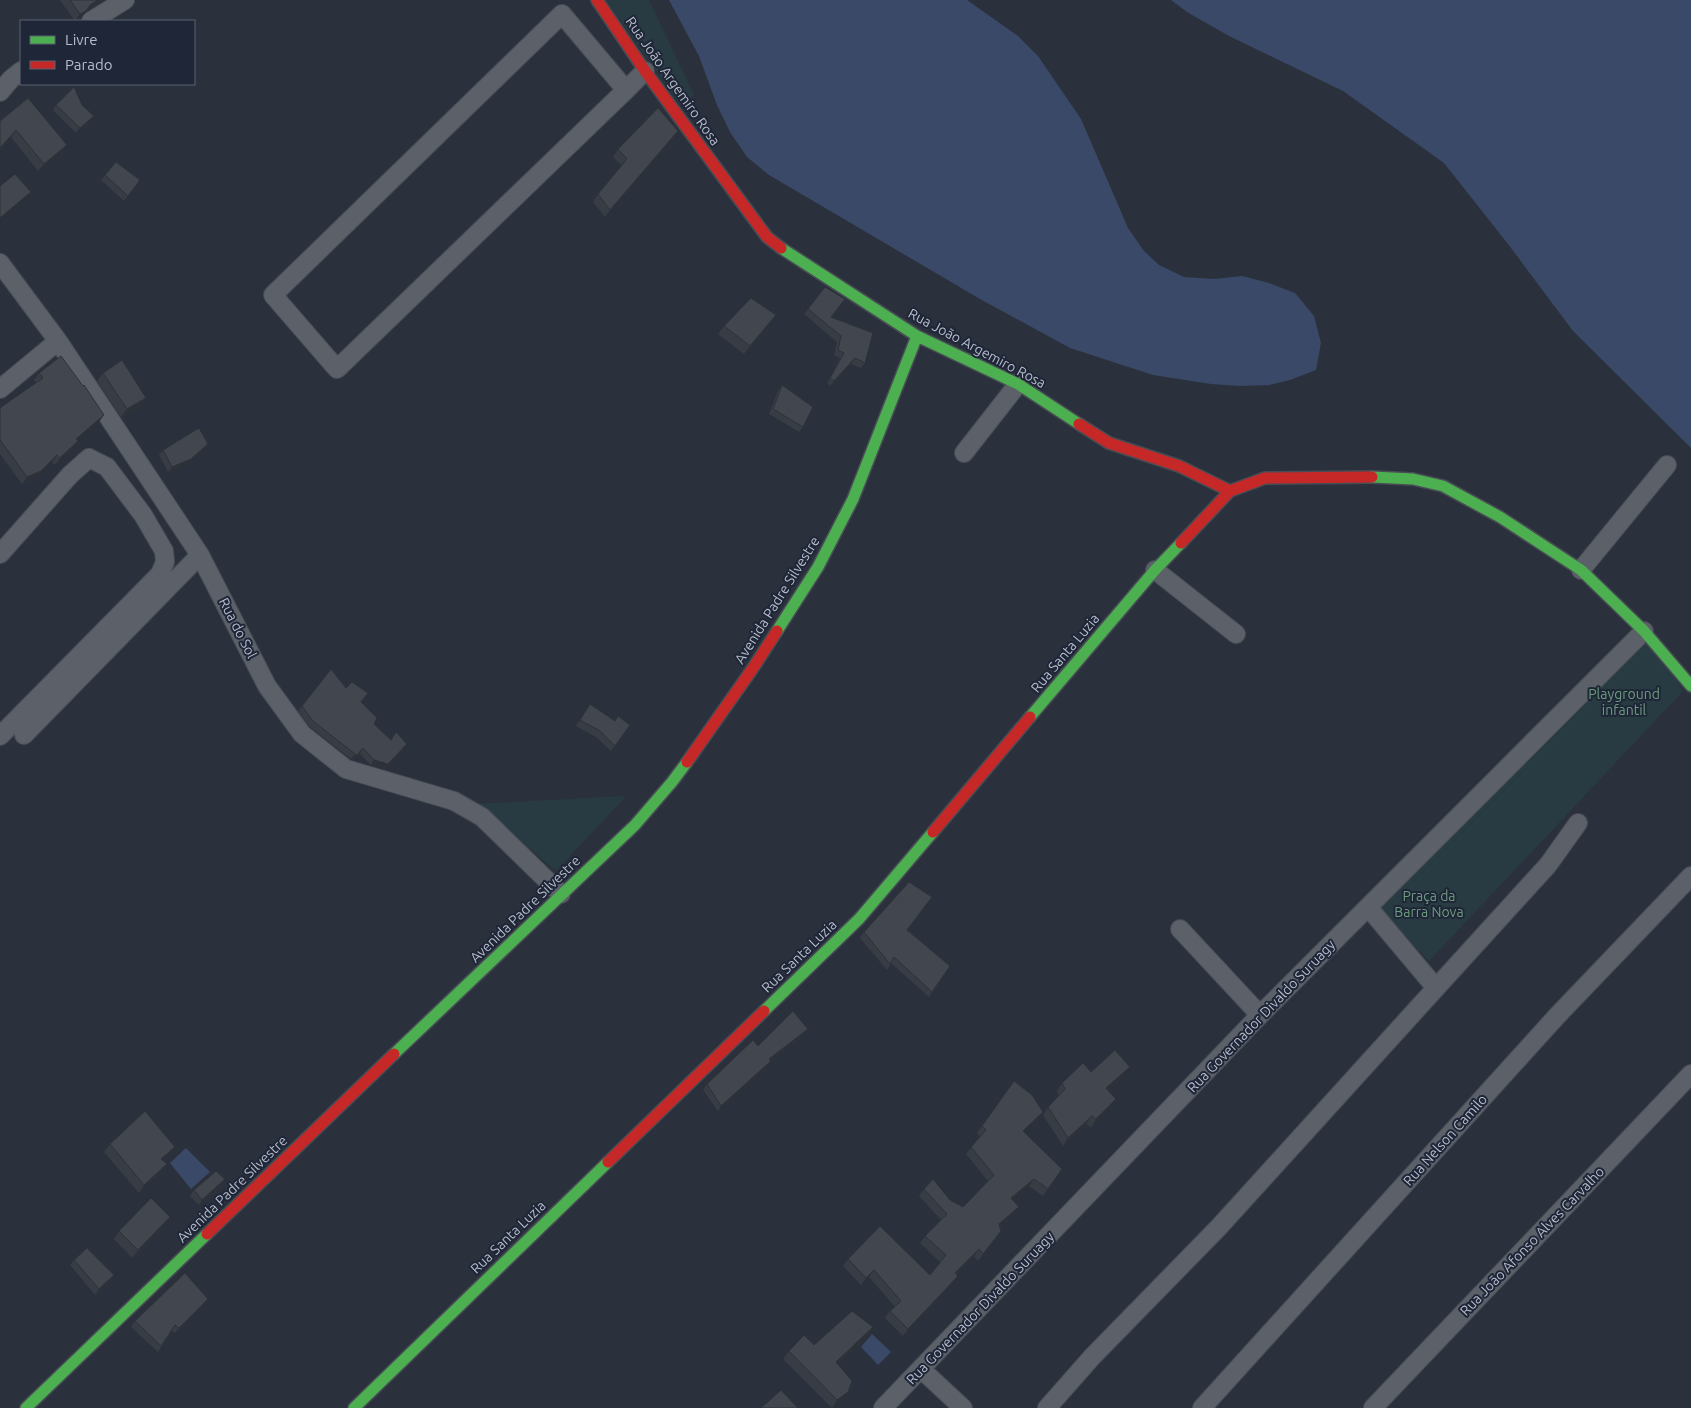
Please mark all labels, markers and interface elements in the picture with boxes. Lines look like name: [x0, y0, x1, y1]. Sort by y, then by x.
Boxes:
street label: Rua João Argemiro Rosa: [622, 14, 724, 148]
legend: [20, 20, 195, 85]
text: Livre: [65, 31, 98, 48]
text: Parado: [65, 56, 112, 73]
street label: Rua João Argemiro Rosa: [906, 305, 1048, 391]
street label: Avenida Padre Silvestre: [731, 534, 823, 666]
street label: Rua do Sol: [216, 595, 260, 661]
street label: Rua Santa Luzia: [1027, 610, 1103, 696]
park label: Playground infantil: [1588, 686, 1660, 718]
street label: Avenida Padre Silvestre: [467, 852, 583, 966]
park label: Praça da Barra Nova: [1394, 888, 1464, 920]
street label: Rua Santa Luzia: [758, 916, 840, 996]
street label: Rua Governador Divaldo Suruagy: [1184, 936, 1338, 1096]
street label: Rua Nelson Camilo: [1400, 1091, 1490, 1189]
street label: Avenida Padre Silvestre: [174, 1132, 290, 1246]
street label: Rua João Afonso Alves Carvalho: [1457, 1163, 1607, 1319]
street label: Rua Santa Luzia: [467, 1197, 549, 1277]
street label: Rua Governador Divaldo Suruagy: [903, 1228, 1057, 1388]

